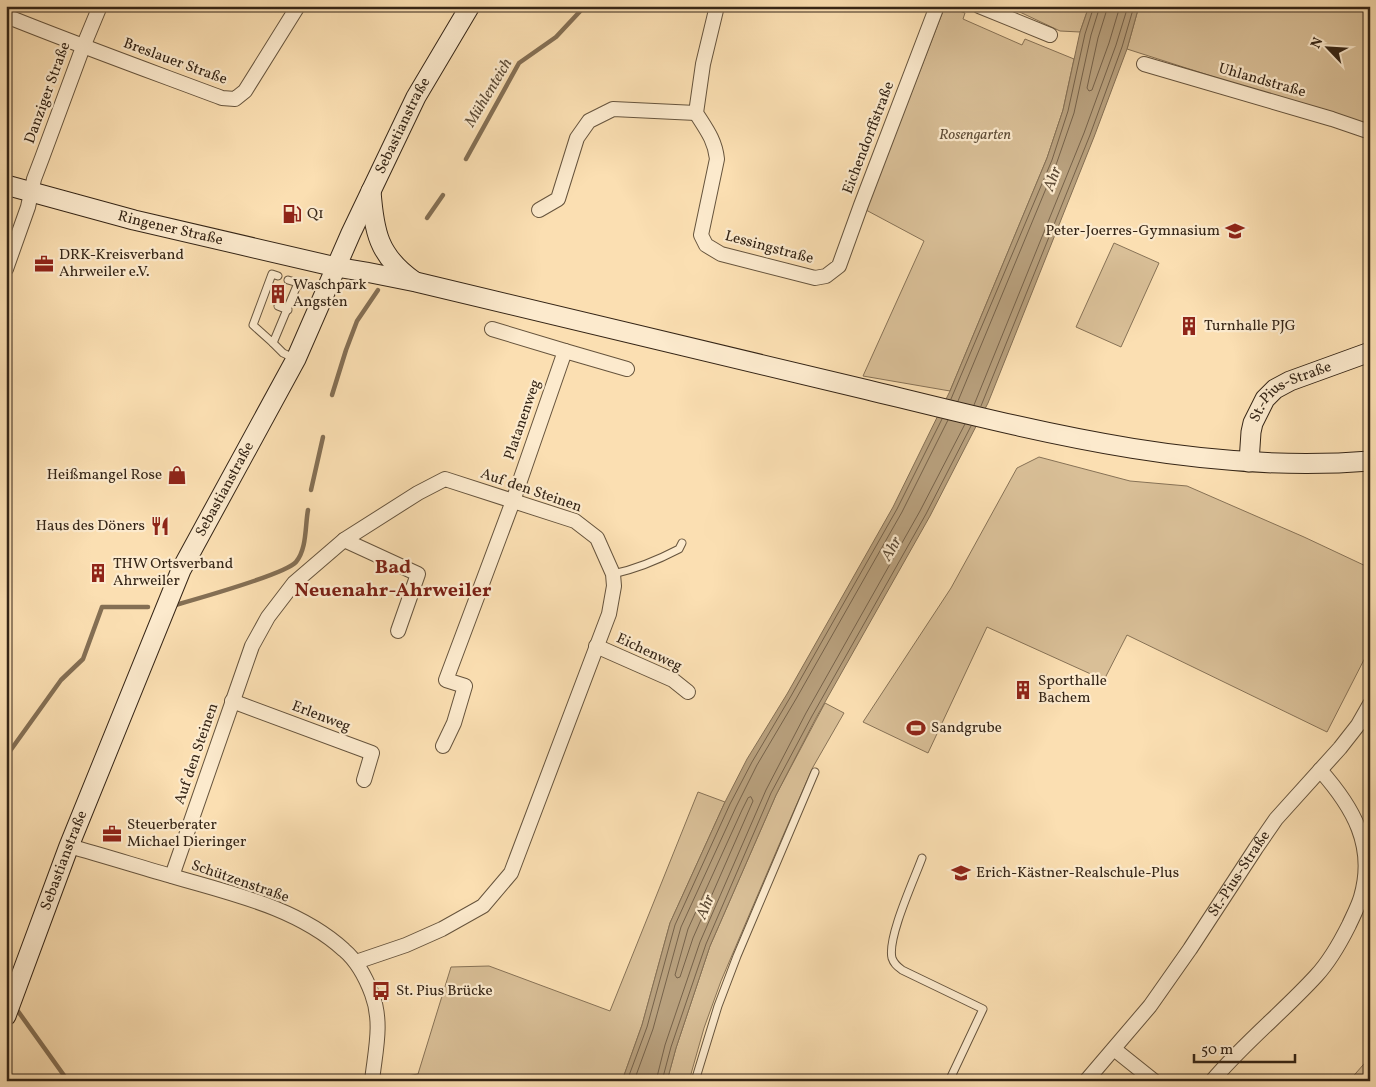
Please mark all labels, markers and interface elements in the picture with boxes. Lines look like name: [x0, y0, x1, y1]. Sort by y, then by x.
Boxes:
north arrow: [1304, 22, 1354, 72]
street label: Breslauer Straße: [120, 33, 230, 91]
text: N: [1307, 35, 1328, 52]
street label: Danziger Straße: [20, 39, 76, 147]
water label: Mühlenteich: [459, 54, 518, 132]
street label: Uhlandstraße: [1216, 59, 1308, 103]
street label: Sebastianstraße: [370, 74, 436, 178]
street label: Eichendorffstraße: [838, 79, 900, 197]
park label: Rosengarten: [939, 125, 1011, 146]
water label: Ahr: [1038, 163, 1068, 195]
fuel station icon: Q1: [281, 203, 303, 225]
place label: Q1: [307, 204, 324, 225]
street label: Ringener Straße: [115, 206, 225, 251]
school or university icon: Peter-Joerres-Gymnasium: [1224, 220, 1246, 242]
place label: Peter-Joerres-Gymnasium: [1046, 221, 1220, 242]
street label: Lessingstraße: [722, 226, 816, 270]
place label: DRK-Kreisverband Ahrweiler e.V.: [59, 245, 184, 283]
office icon: DRK-Kreisverband Ahrweiler e.V.: [33, 253, 55, 275]
place label: Waschpark Angsten: [293, 275, 367, 313]
building icon: Waschpark Angsten: [267, 283, 289, 305]
building icon: Turnhalle PJG: [1178, 315, 1200, 337]
place label: Turnhalle PJG: [1204, 316, 1296, 337]
street label: St.-Pius-Straße: [1245, 356, 1334, 426]
street label: Platanenweg: [499, 377, 547, 463]
street label: Sebastianstraße: [191, 438, 259, 541]
shop icon: Heißmangel Rose: [166, 464, 188, 486]
street label: Auf den Steinen: [478, 464, 585, 518]
place label: Heißmangel Rose: [47, 465, 162, 486]
restaurant icon: Haus des Döners: [149, 515, 171, 537]
place label: Haus des Döners: [36, 516, 145, 537]
water label: Ahr: [876, 532, 908, 566]
place label: THW Ortsverband Ahrweiler: [113, 554, 233, 592]
district label: Bad Neuenahr-Ahrweiler: [295, 554, 492, 605]
building icon: THW Ortsverband Ahrweiler: [87, 562, 109, 584]
street label: Eichenweg: [613, 629, 686, 678]
place label: Sporthalle Bachem: [1038, 671, 1107, 709]
building icon: Sporthalle Bachem: [1012, 679, 1034, 701]
street label: Erlenweg: [289, 696, 354, 738]
street label: Auf den Steinen: [170, 700, 224, 807]
sports icon: Sandgrube: [905, 717, 927, 739]
place label: Sandgrube: [931, 718, 1002, 739]
street label: Sebastianstraße: [36, 807, 93, 913]
place label: Steuerberater Michael Dieringer: [127, 815, 246, 853]
office icon: Steuerberater Michael Dieringer: [101, 823, 123, 845]
street label: St.-Pius-Straße: [1203, 827, 1275, 921]
street label: Schützenstraße: [188, 855, 292, 909]
school or university icon: Erich-Kästner-Realschule-Plus: [950, 862, 972, 884]
place label: Erich-Kästner-Realschule-Plus: [976, 863, 1179, 884]
water label: Ahr: [691, 891, 721, 923]
bus stop icon: St. Pius Brücke: [370, 980, 392, 1002]
place label: St. Pius Brücke: [396, 981, 493, 1002]
scale bar: [1194, 1032, 1295, 1064]
text: 50 m: [1201, 1040, 1233, 1061]

